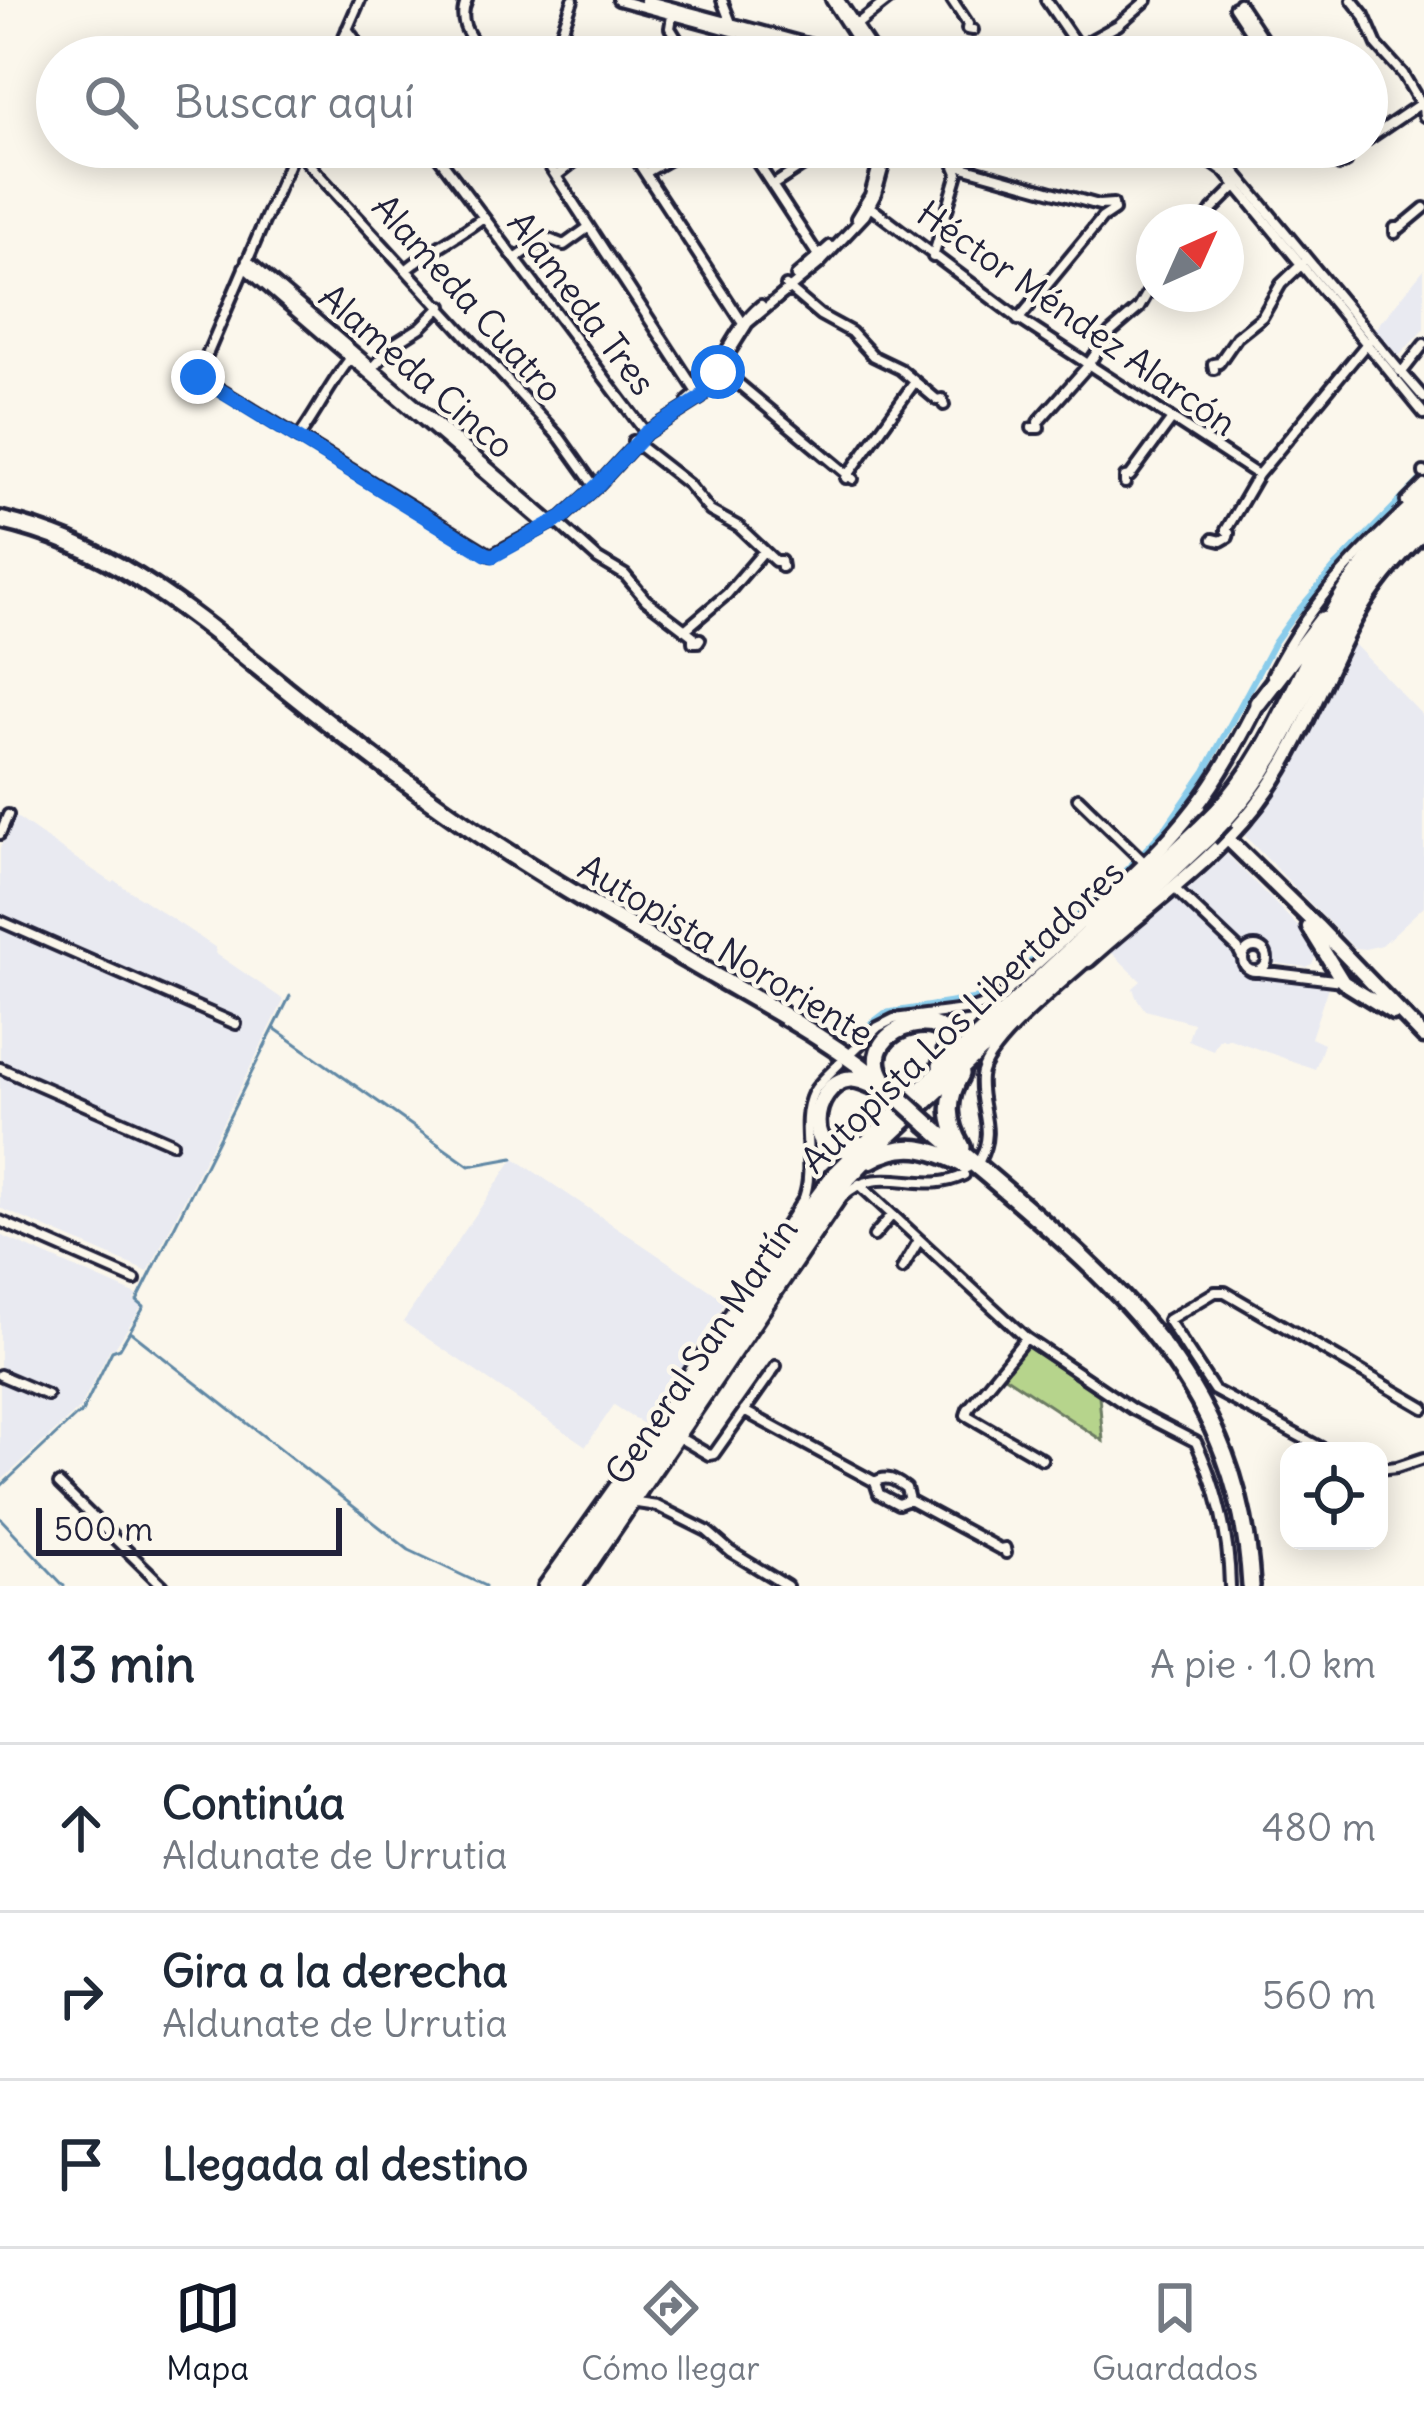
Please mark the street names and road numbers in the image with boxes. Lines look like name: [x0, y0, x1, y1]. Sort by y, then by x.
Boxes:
street label: Alameda Cuatro: [362, 185, 573, 412]
street label: Héctor Méndez Alarcón: [908, 191, 1245, 446]
street label: Alameda Tres: [498, 202, 665, 404]
street label: Alameda Cinco: [310, 274, 523, 468]
street label: Autopista Nororiente: [570, 845, 881, 1056]
street label: Autopista Los Libertadores: [791, 850, 1133, 1183]
street label: General San Martín: [595, 1209, 807, 1493]

